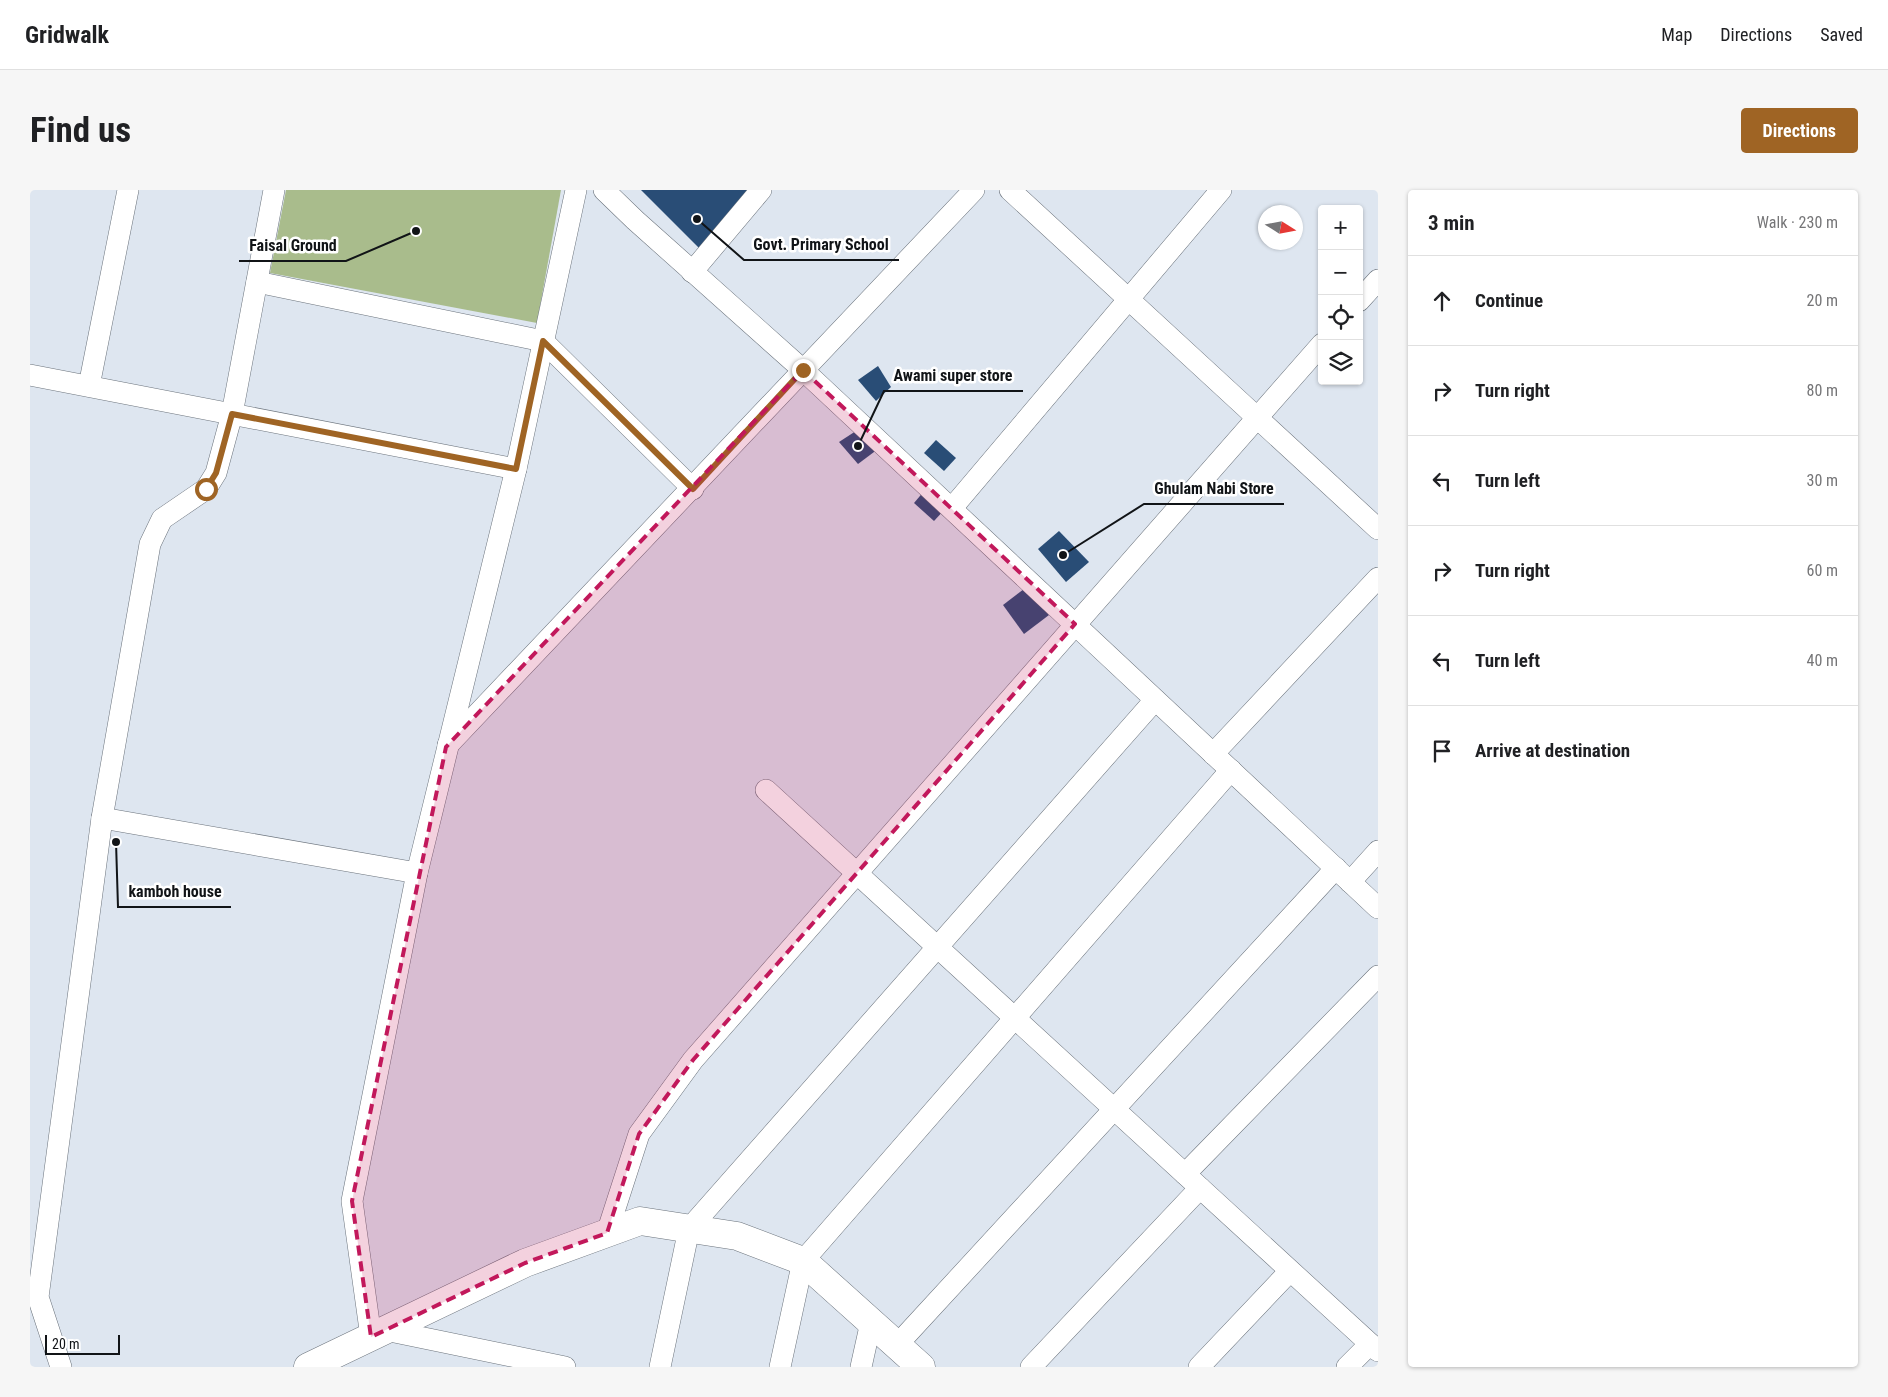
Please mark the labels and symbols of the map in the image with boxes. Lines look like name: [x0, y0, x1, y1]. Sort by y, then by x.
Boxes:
north arrow: [1258, 205, 1303, 250]
callout: Govt. Primary School: [744, 229, 899, 260]
callout: Faisal Ground: [239, 230, 346, 261]
text: Govt. Primary School: [753, 235, 889, 254]
text: Faisal Ground: [249, 236, 337, 255]
route end: [792, 359, 815, 382]
callout: Awami super store: [884, 360, 1023, 391]
text: Awami super store: [894, 366, 1013, 385]
callout: Ghulam Nabi Store: [1144, 473, 1284, 504]
route start: [195, 478, 218, 501]
text: Ghulam Nabi Store: [1154, 479, 1274, 498]
callout: kamboh house: [118, 876, 231, 907]
text: kamboh house: [128, 882, 222, 901]
scale bar: [45, 1332, 120, 1355]

